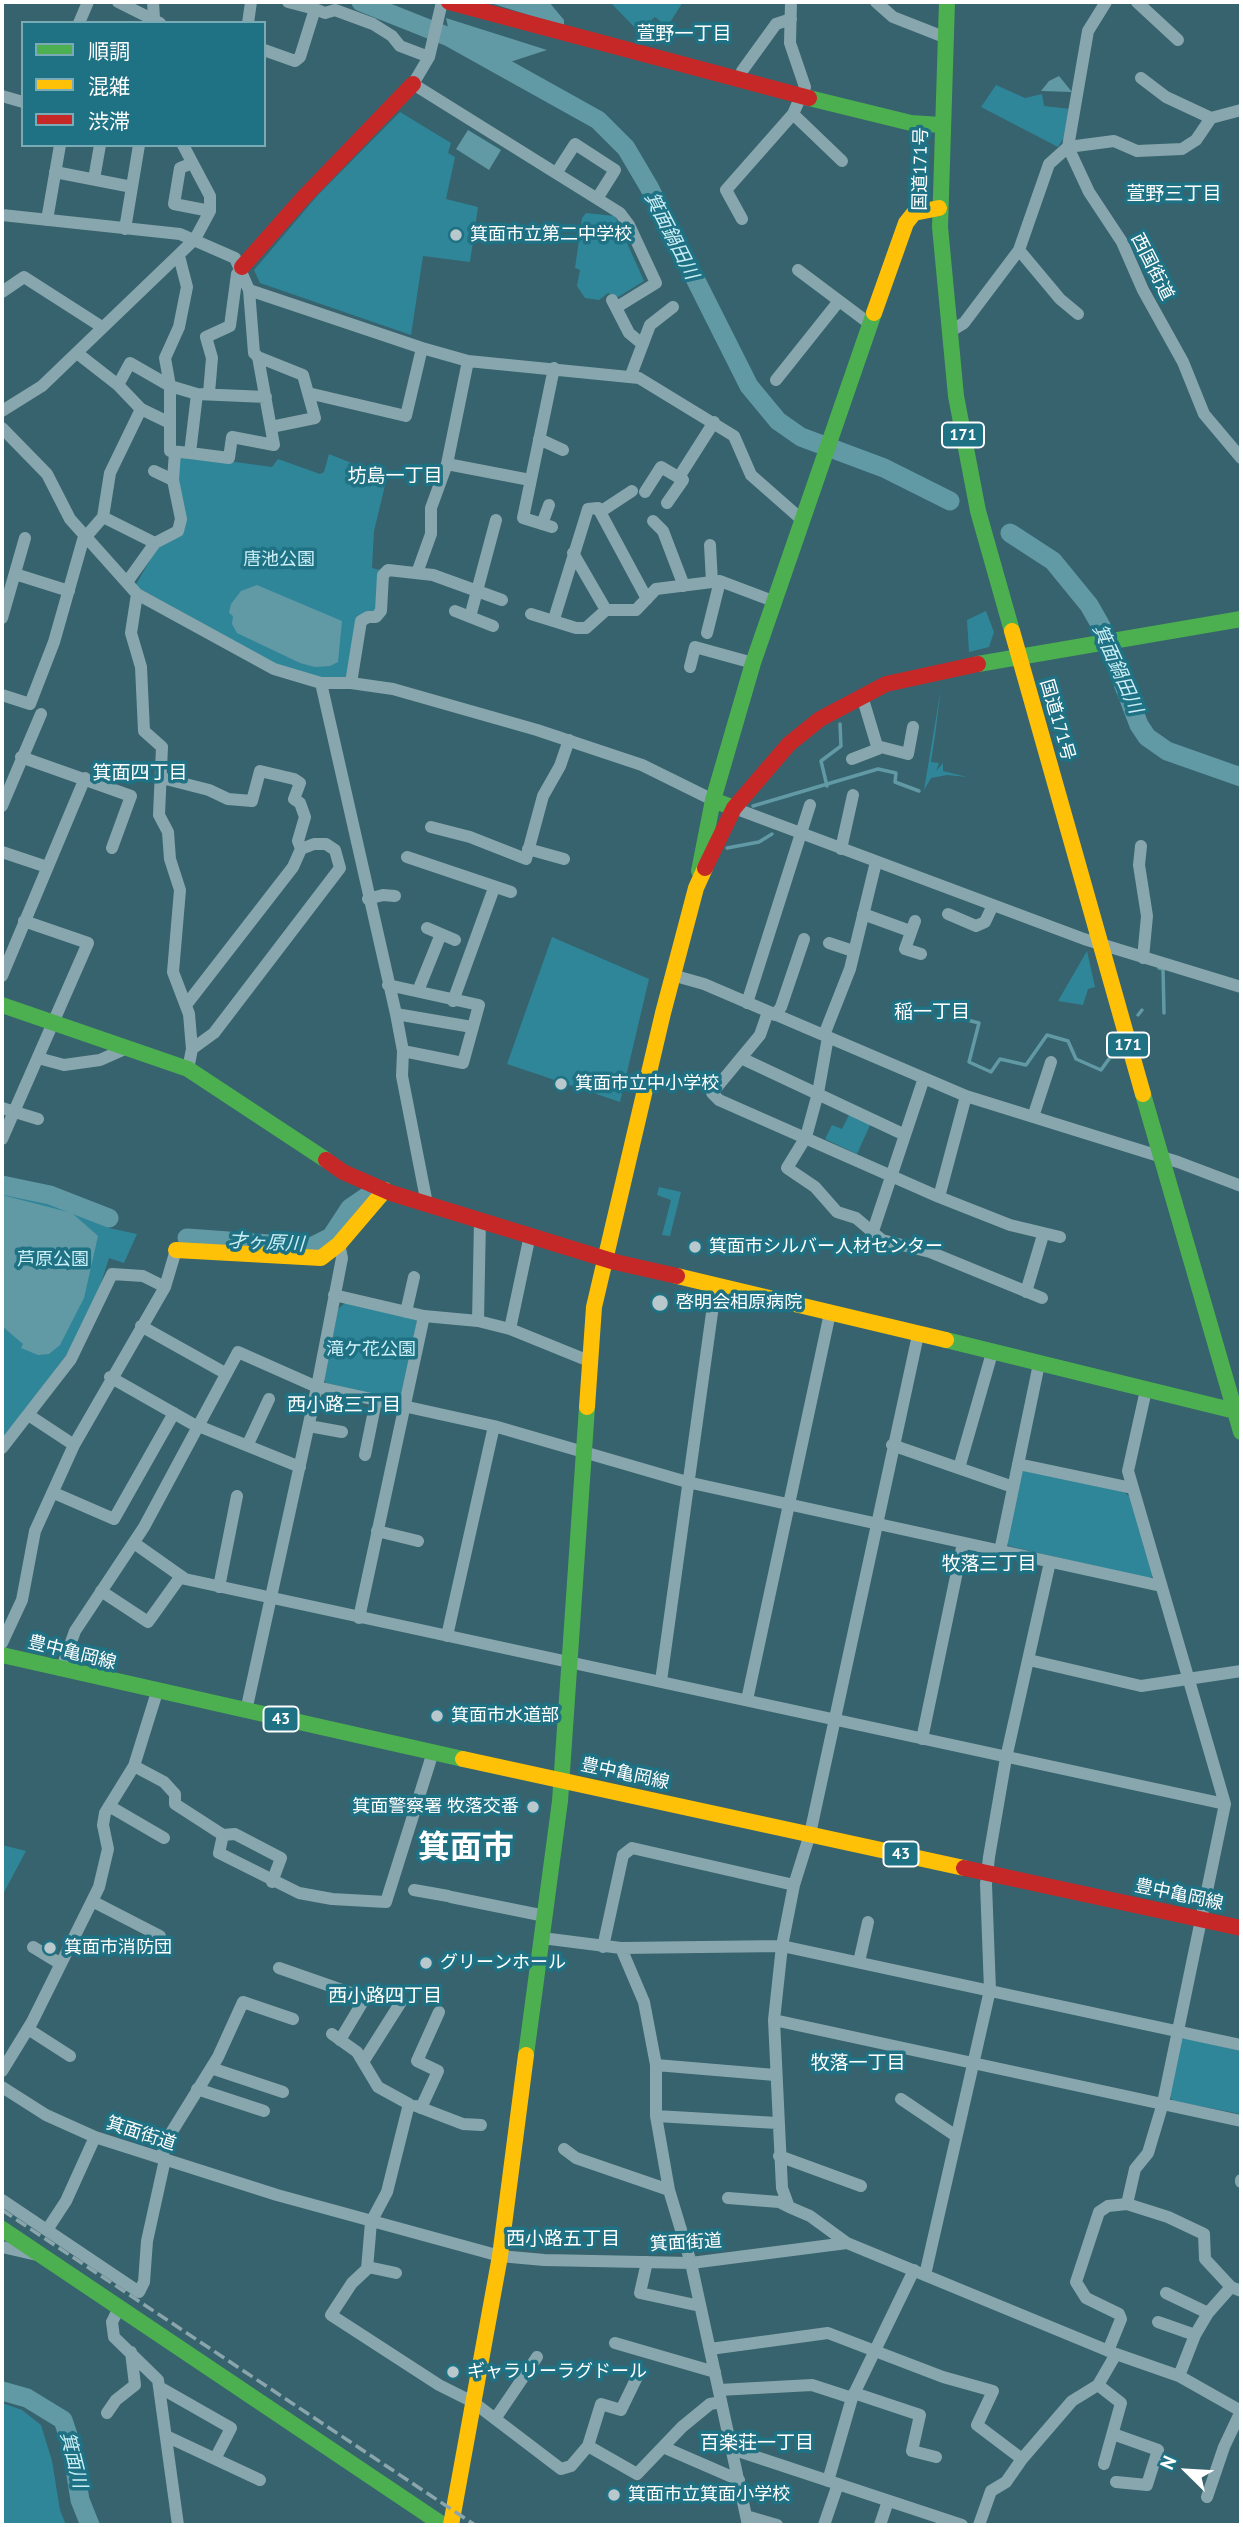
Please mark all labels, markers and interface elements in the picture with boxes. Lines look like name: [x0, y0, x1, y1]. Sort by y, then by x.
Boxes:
legend: [21, 21, 266, 147]
district label: 萱野一丁目: [637, 24, 731, 46]
text: 順調: [88, 38, 130, 65]
text: 混雑: [88, 73, 130, 100]
text: 渋滞: [88, 108, 130, 135]
street label: 国道171号: [909, 127, 933, 211]
district label: 萱野三丁目: [1127, 184, 1221, 206]
water label: 箕面鍋田川: [639, 189, 703, 283]
place label: 箕面市立第二中学校: [470, 224, 632, 246]
marker: 箕面市立第二中学校: [448, 227, 464, 243]
street label: 西国街道: [1126, 230, 1178, 304]
road number: 171: [942, 422, 984, 448]
district label: 坊島一丁目: [348, 466, 442, 488]
park label: 唐池公園: [243, 549, 315, 571]
water label: 箕面鍋田川: [1087, 621, 1147, 717]
street label: 国道171号: [1035, 677, 1079, 763]
district label: 箕面四丁目: [93, 763, 187, 785]
district label: 稲一丁目: [894, 1002, 970, 1024]
road number: 171: [1107, 1032, 1149, 1058]
place label: 箕面市立中小学校: [575, 1073, 719, 1095]
marker: 箕面市立中小学校: [553, 1076, 569, 1092]
water label: 才ヶ原川: [227, 1230, 305, 1256]
place label: 箕面市シルバー人材センター: [709, 1236, 943, 1258]
marker: 箕面市シルバー人材センター: [687, 1239, 703, 1255]
park label: 芦原公園: [17, 1249, 89, 1271]
place label: 啓明会相原病院: [676, 1292, 802, 1314]
marker: 啓明会相原病院: [650, 1293, 670, 1313]
park label: 滝ケ花公園: [326, 1339, 416, 1361]
district label: 西小路三丁目: [287, 1395, 401, 1417]
district label: 牧落三丁目: [942, 1554, 1036, 1576]
street label: 豊中亀岡線: [26, 1632, 118, 1674]
place label: 箕面市水道部: [451, 1705, 559, 1727]
road number: 43: [264, 1707, 298, 1732]
marker: 箕面市水道部: [429, 1708, 445, 1724]
street label: 豊中亀岡線: [579, 1754, 671, 1794]
place label: 箕面警察署 牧落交番: [352, 1796, 519, 1818]
marker: 箕面警察署 牧落交番: [525, 1799, 541, 1815]
district label: 箕面市: [418, 1830, 514, 1868]
road number: 43: [884, 1842, 918, 1866]
street label: 豊中亀岡線: [1133, 1875, 1225, 1915]
place label: 箕面市消防団: [64, 1937, 172, 1959]
marker: 箕面市消防団: [42, 1940, 58, 1956]
place label: グリーンホール: [440, 1952, 566, 1974]
marker: グリーンホール: [418, 1955, 434, 1971]
district label: 西小路四丁目: [328, 1986, 442, 2008]
district label: 牧落一丁目: [811, 2053, 905, 2075]
street label: 箕面街道: [103, 2113, 179, 2155]
district label: 西小路五丁目: [506, 2229, 620, 2251]
street label: 箕面街道: [649, 2230, 723, 2256]
place label: ギャラリーラグドール: [467, 2361, 647, 2383]
marker: ギャラリーラグドール: [445, 2364, 461, 2380]
water label: 箕面川: [55, 2430, 91, 2490]
district label: 百楽荘一丁目: [700, 2433, 814, 2455]
north arrow: [1152, 2436, 1222, 2506]
text: N: [1154, 2452, 1181, 2473]
place label: 箕面市立箕面小学校: [628, 2484, 790, 2506]
marker: 箕面市立箕面小学校: [606, 2487, 622, 2503]

